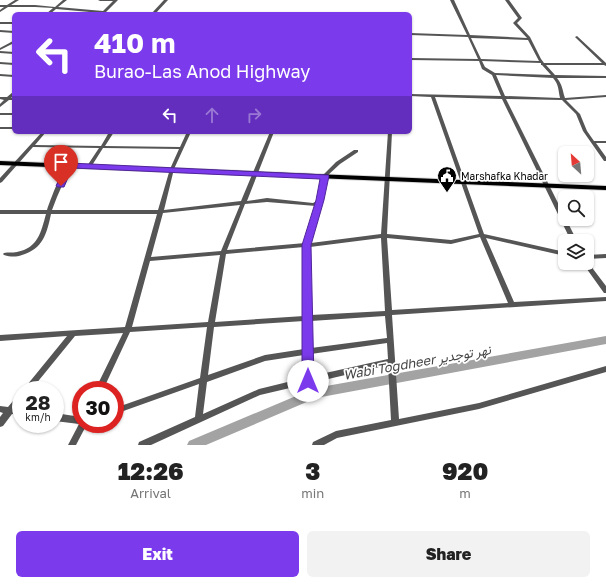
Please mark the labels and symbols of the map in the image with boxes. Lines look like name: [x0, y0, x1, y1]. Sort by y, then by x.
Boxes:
pin: [44, 145, 78, 186]
north arrow: [558, 146, 594, 182]
public building icon: Marshafka Khadar: [436, 165, 458, 193]
place label: Marshafka Khadar: [461, 170, 548, 182]
water label: Wabi Togdheer نهر توجدير: [342, 341, 493, 384]
position arrow: [287, 360, 329, 402]
speed limit sign: 30: [72, 381, 124, 433]

